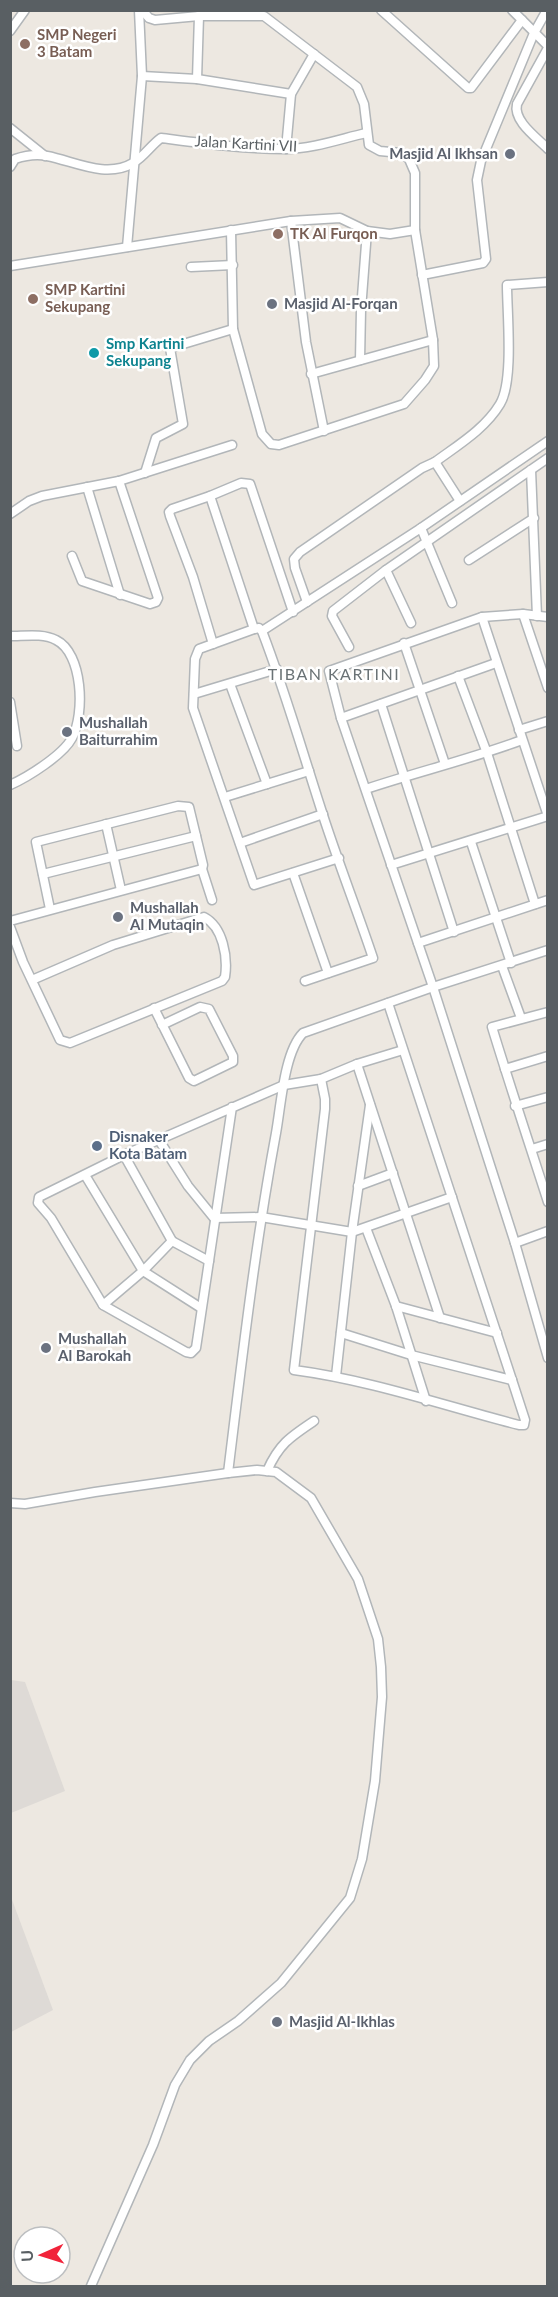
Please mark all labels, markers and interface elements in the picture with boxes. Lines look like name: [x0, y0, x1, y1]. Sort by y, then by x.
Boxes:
place label: SMP Negeri 3 Batam: [37, 25, 117, 60]
marker: SMP Negeri 3 Batam: [18, 37, 32, 51]
street label: Jalan Kartini VII: [194, 131, 298, 155]
place label: Masjid Al Ikhsan: [389, 144, 498, 162]
marker: Masjid Al Ikhsan: [503, 147, 517, 161]
place label: TK Al Furqon: [290, 224, 378, 242]
marker: TK Al Furqon: [271, 227, 285, 241]
place label: SMP Kartini Sekupang: [45, 280, 125, 315]
marker: SMP Kartini Sekupang: [26, 292, 40, 306]
place label: Masjid Al-Forqan: [284, 294, 398, 312]
marker: Masjid Al-Forqan: [265, 297, 279, 311]
place label: Smp Kartini Sekupang: [106, 334, 184, 369]
marker: Smp Kartini Sekupang: [87, 346, 101, 360]
district label: TIBAN KARTINI: [268, 664, 400, 683]
place label: Mushallah Baiturrahim: [79, 713, 158, 748]
marker: Mushallah Baiturrahim: [60, 725, 74, 739]
place label: Mushallah Al Mutaqin: [129, 898, 204, 933]
marker: Mushallah Al Mutaqin: [111, 910, 125, 924]
place label: Disnaker Kota Batam: [109, 1127, 187, 1162]
marker: Disnaker Kota Batam: [90, 1139, 104, 1153]
place label: Mushallah Al Barokah: [57, 1329, 131, 1364]
marker: Mushallah Al Barokah: [39, 1341, 53, 1355]
place label: Masjid Al-Ikhlas: [289, 2012, 395, 2030]
marker: Masjid Al-Ikhlas: [270, 2015, 284, 2029]
north arrow: [12, 2225, 72, 2285]
text: U: [17, 2249, 36, 2262]

